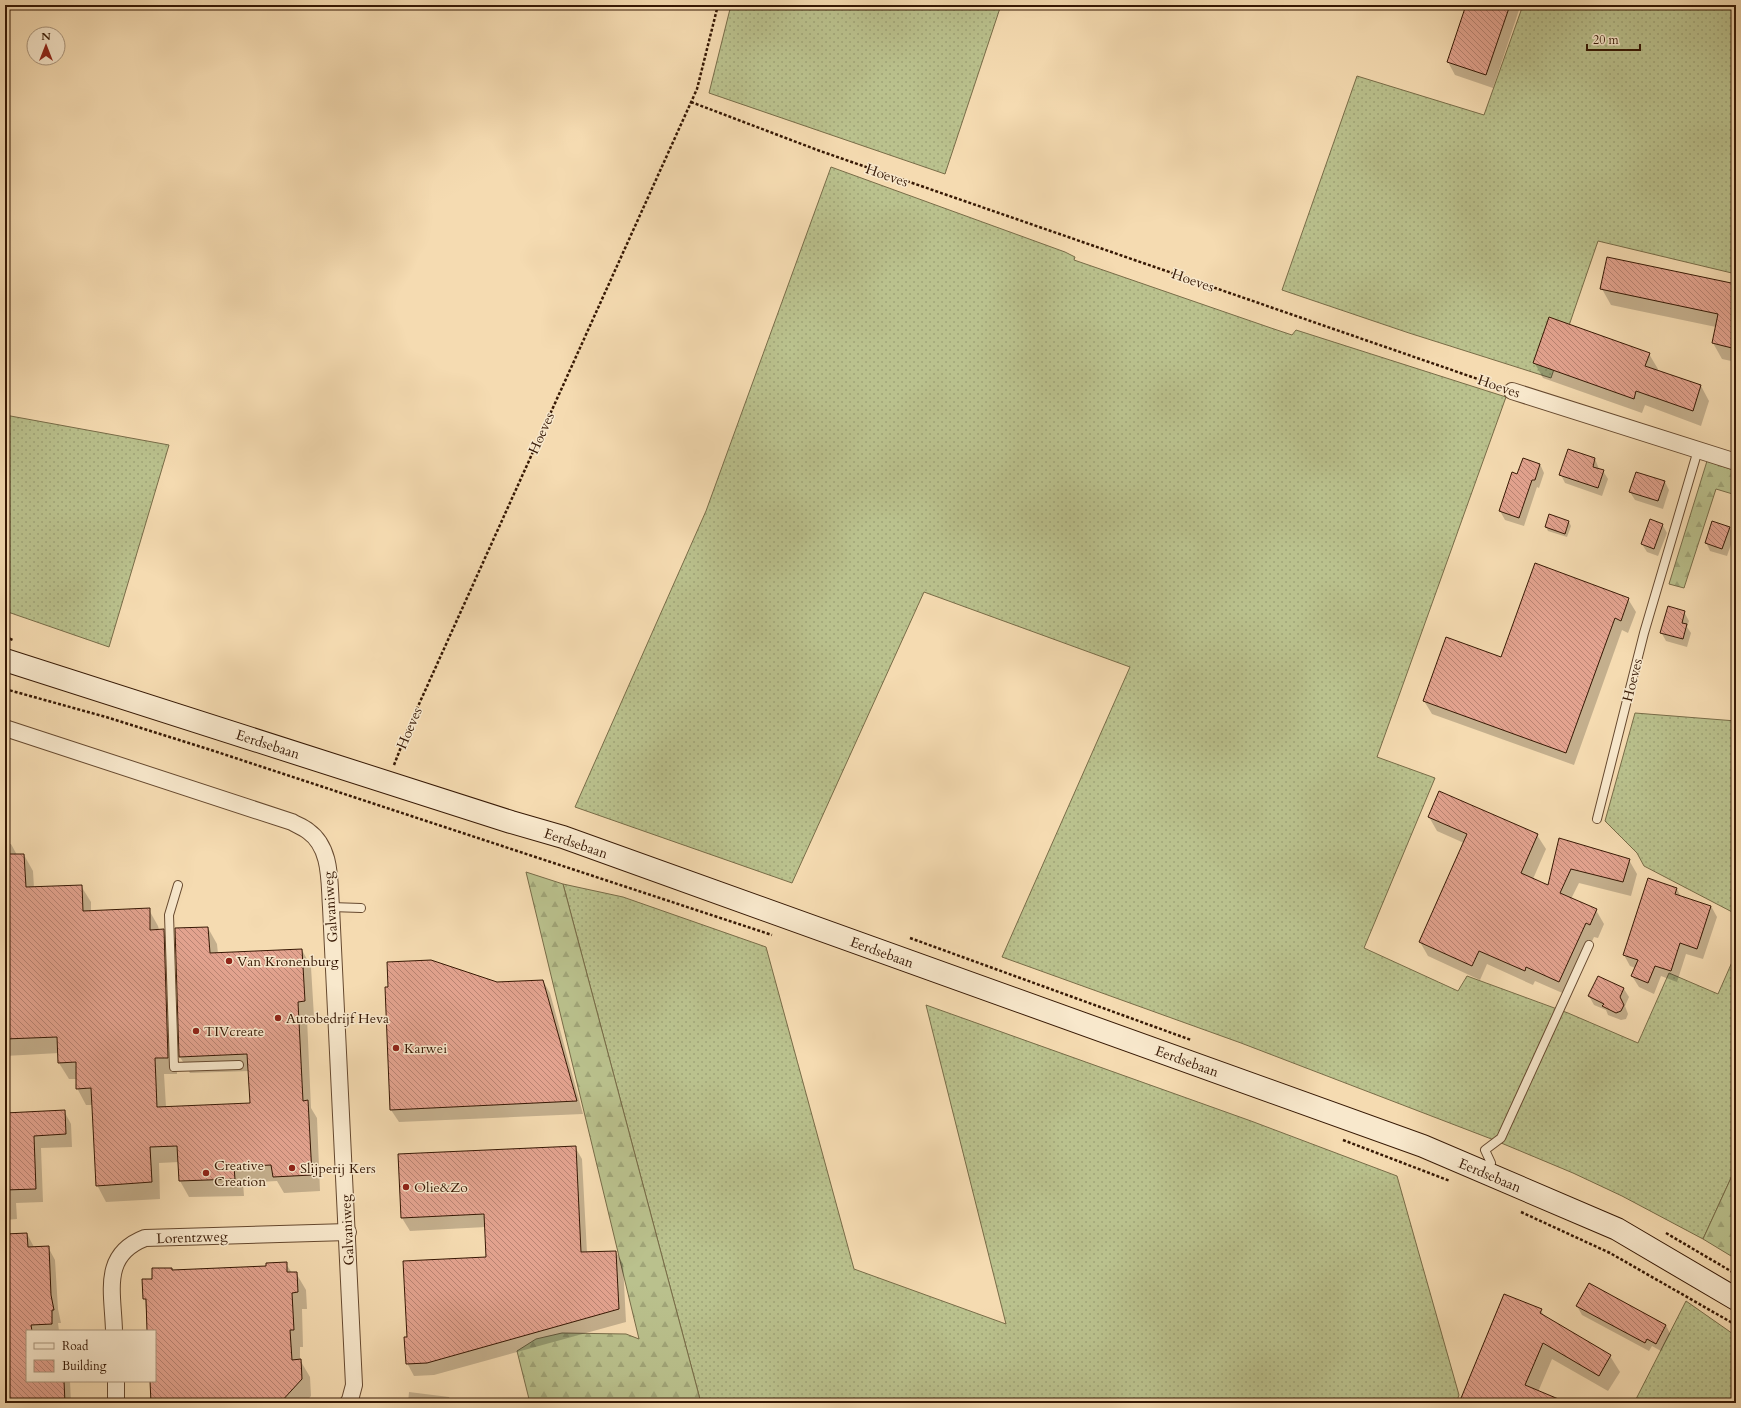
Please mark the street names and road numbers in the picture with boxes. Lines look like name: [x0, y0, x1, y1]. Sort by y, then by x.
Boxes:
street label: Hoeves: [863, 159, 911, 192]
street label: Hoeves: [1169, 264, 1217, 297]
street label: Hoeves: [1475, 370, 1523, 403]
street label: Hoeves: [524, 409, 559, 457]
street label: Hoeves: [1618, 656, 1647, 704]
street label: Hoeves: [392, 704, 427, 752]
street label: Eerdsebaan: [233, 725, 302, 764]
street label: Eerdsebaan: [541, 824, 610, 863]
street label: Galvaniweg: [319, 871, 342, 943]
street label: Eerdsebaan: [847, 932, 916, 973]
street label: Eerdsebaan: [1152, 1041, 1221, 1082]
street label: Eerdsebaan: [1456, 1154, 1524, 1197]
street label: Galvaniweg: [336, 1194, 359, 1266]
street label: Lorentzweg: [156, 1227, 228, 1248]

